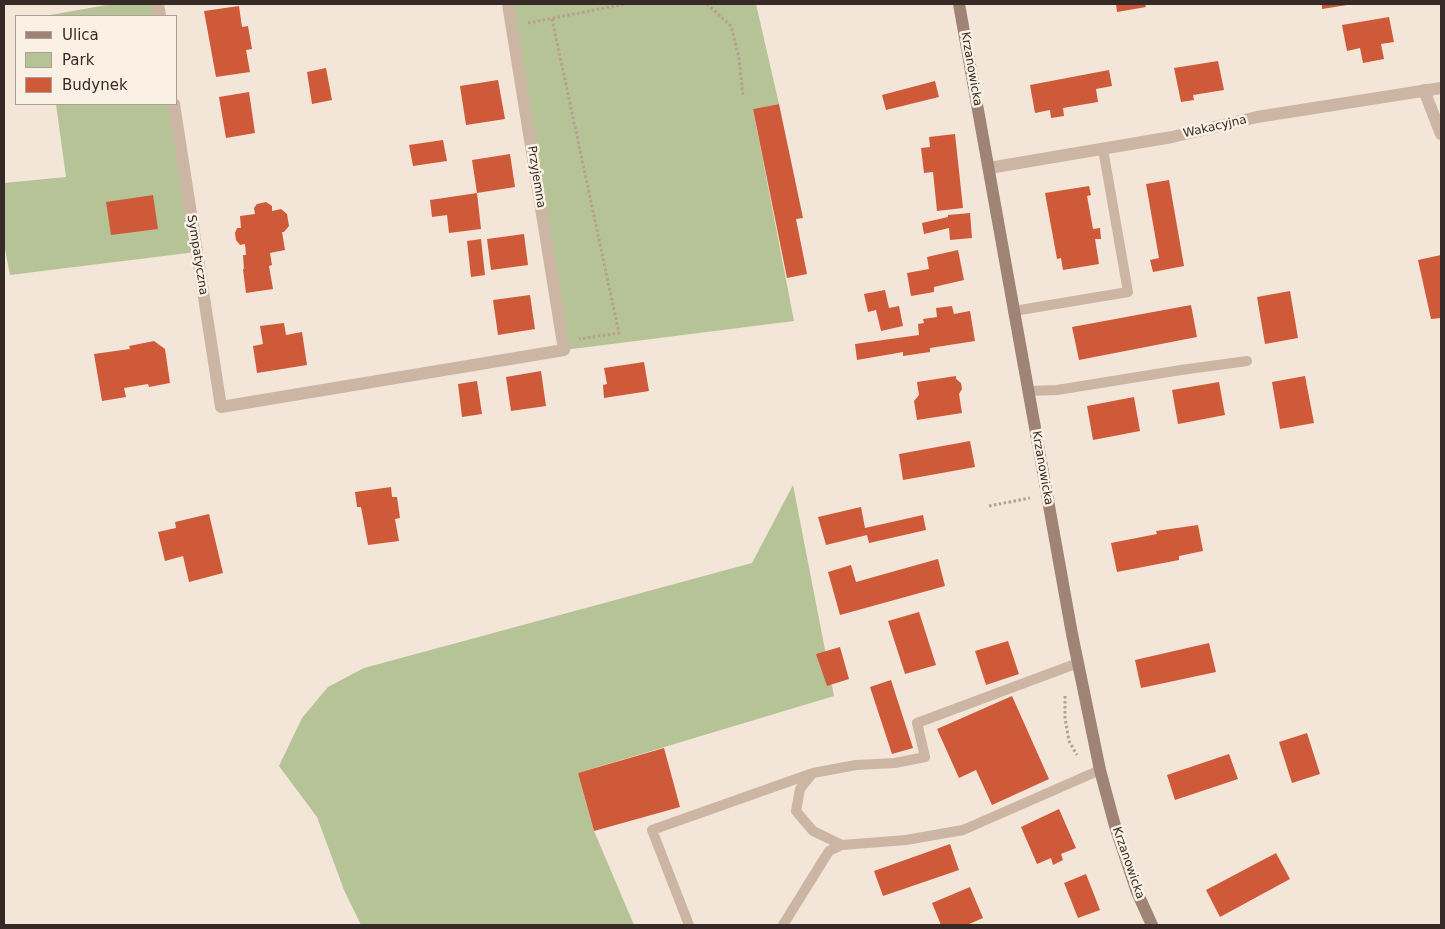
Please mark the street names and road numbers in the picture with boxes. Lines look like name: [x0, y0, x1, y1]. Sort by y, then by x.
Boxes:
street label: Krzanowicka: [957, 31, 985, 107]
street label: Wakacyjna: [1182, 113, 1248, 141]
street label: Przyjemna: [524, 145, 548, 209]
street label: Sympatyczna: [184, 214, 210, 296]
street label: Krzanowicka: [1028, 430, 1056, 506]
street label: Krzanowicka: [1109, 825, 1147, 901]

